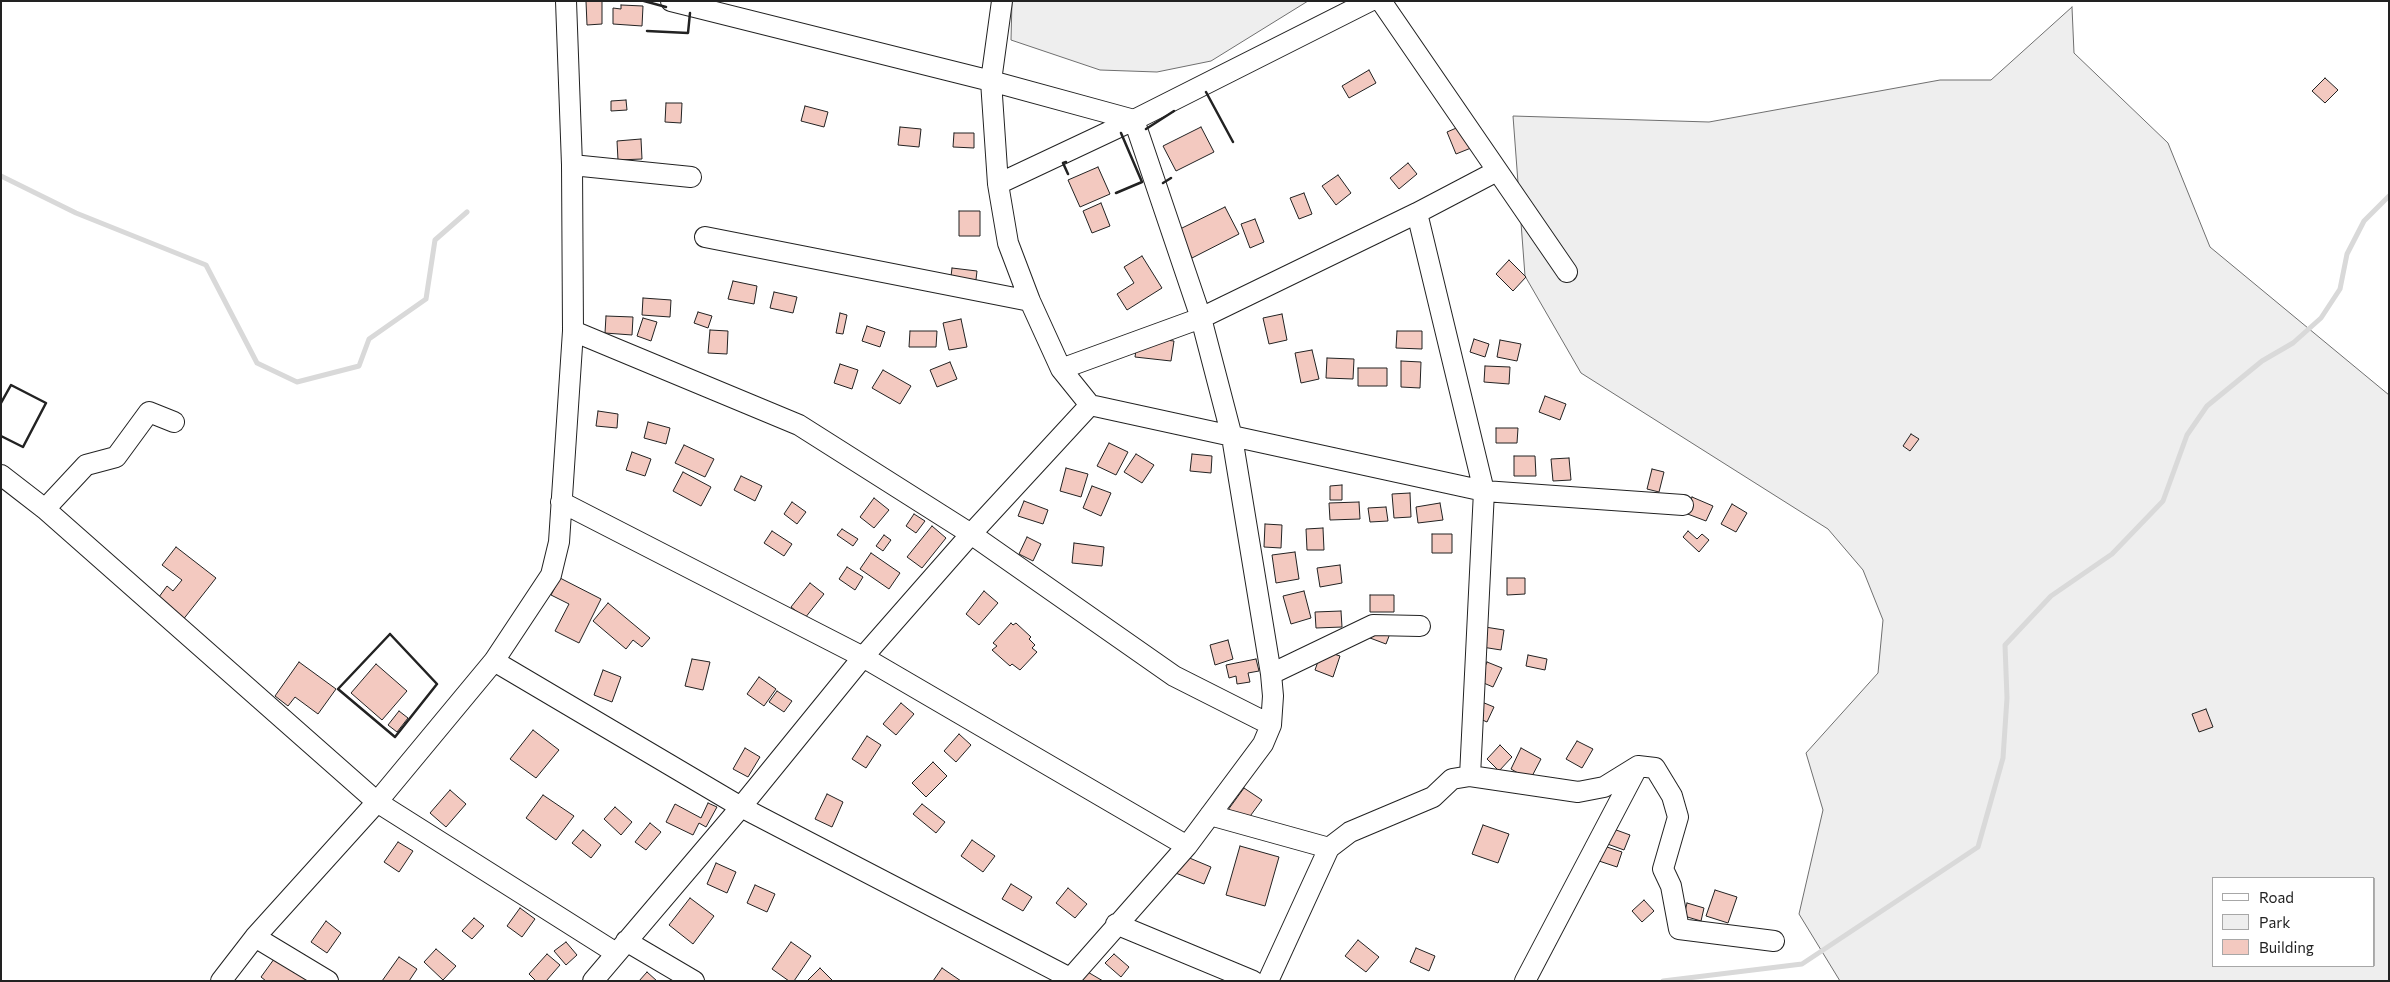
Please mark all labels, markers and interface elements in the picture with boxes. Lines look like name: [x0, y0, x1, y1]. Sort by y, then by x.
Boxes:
legend: [2212, 877, 2375, 967]
text: Road: [2259, 888, 2294, 906]
text: Park: [2259, 913, 2290, 931]
text: Building: [2259, 938, 2314, 956]

